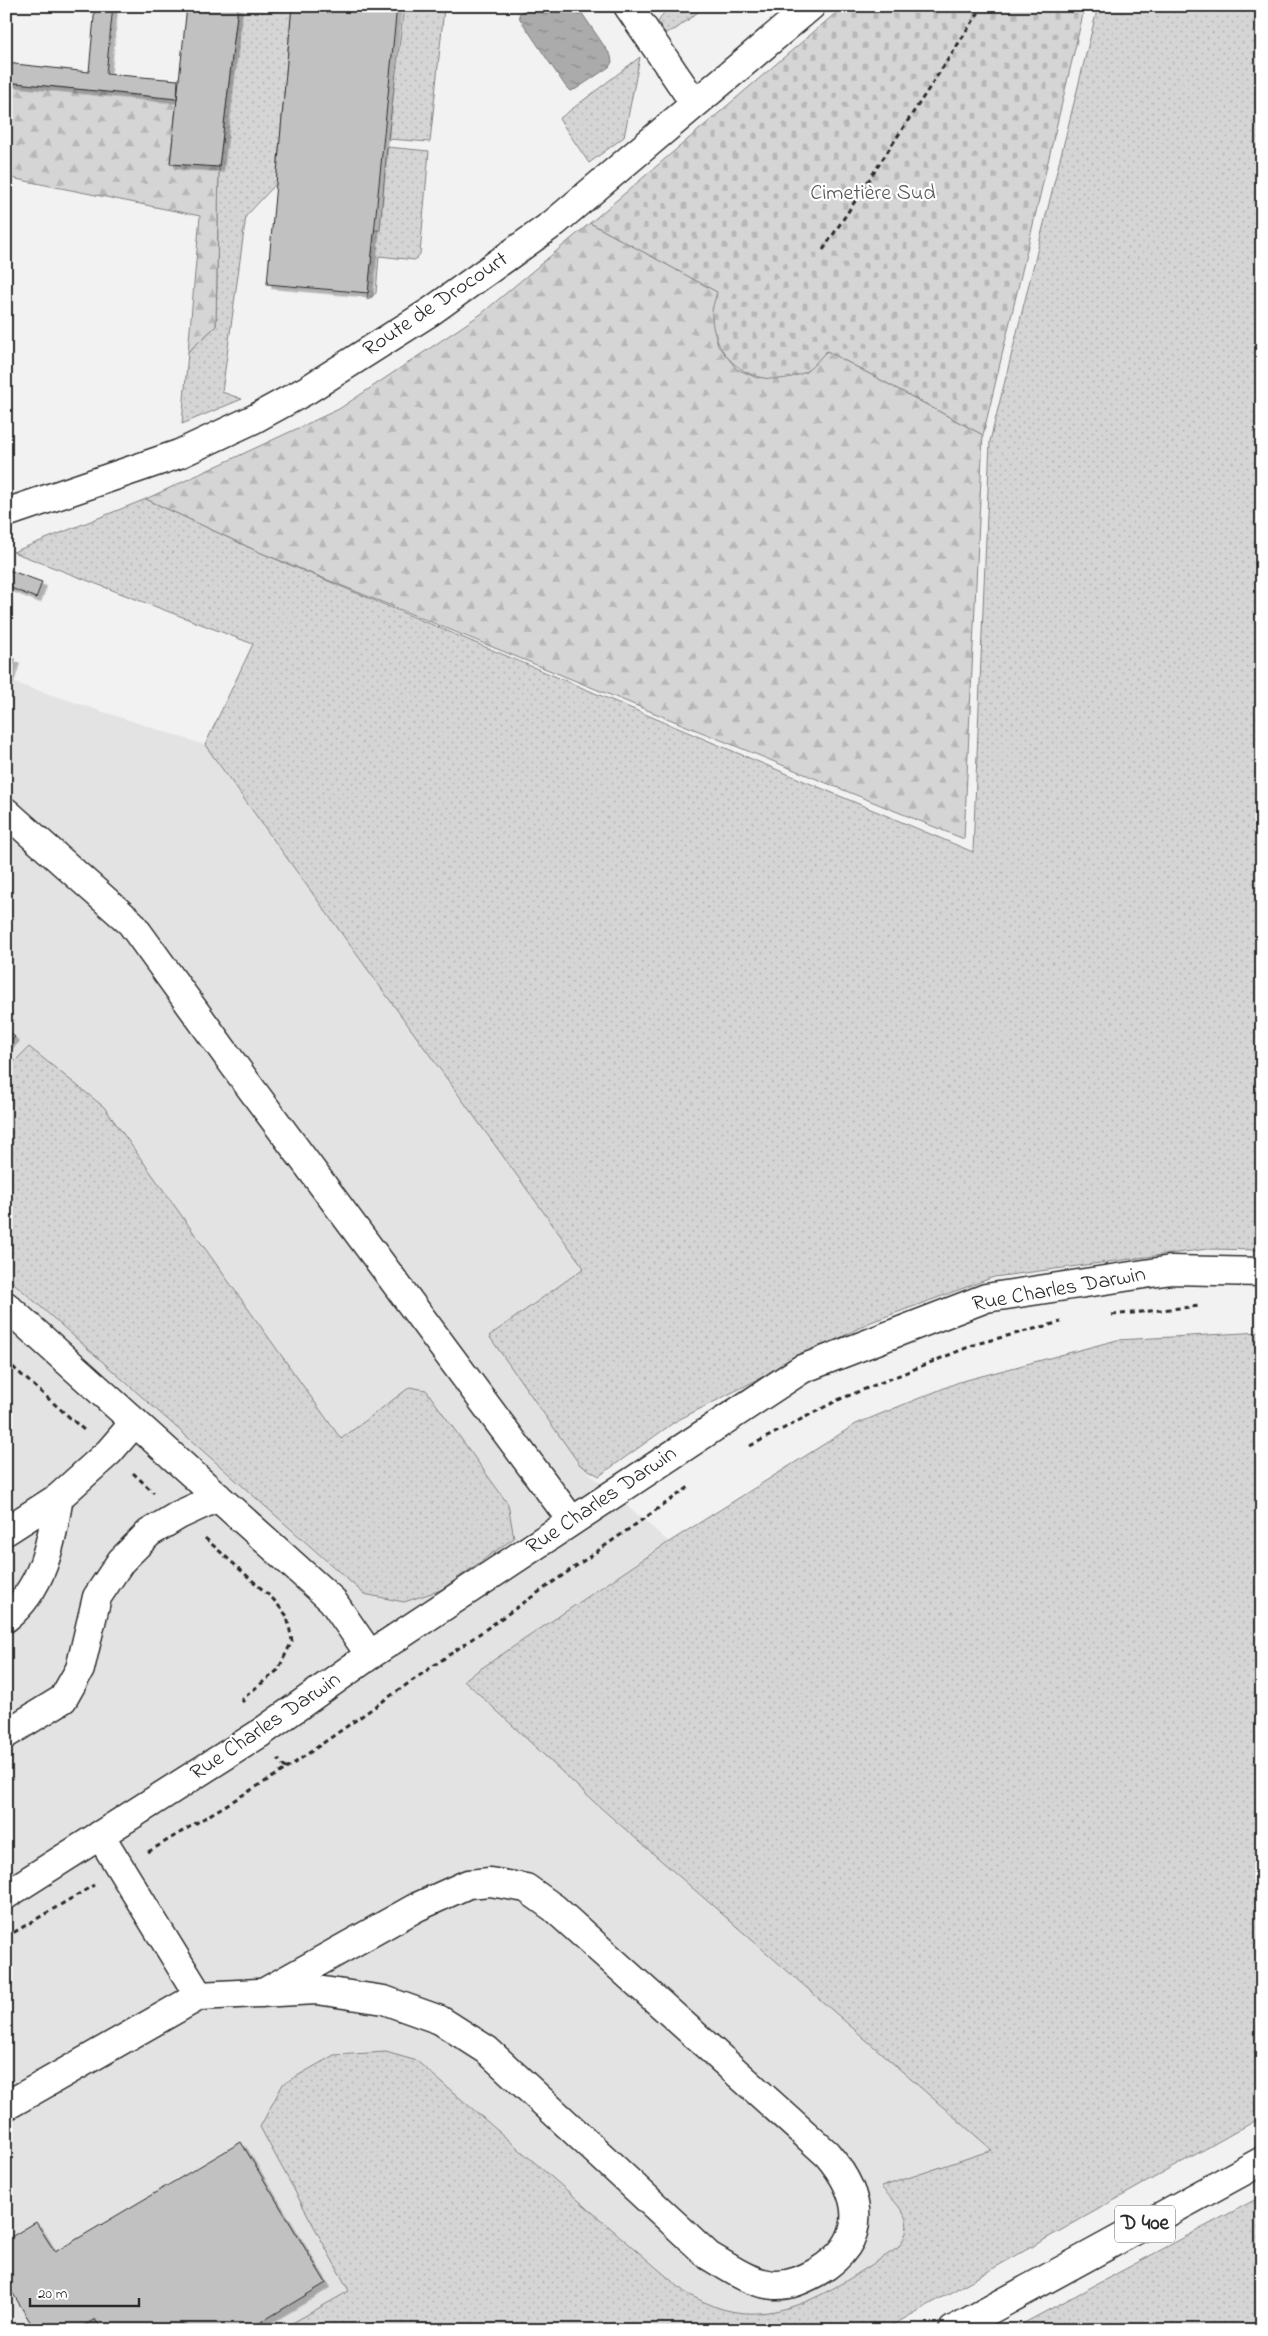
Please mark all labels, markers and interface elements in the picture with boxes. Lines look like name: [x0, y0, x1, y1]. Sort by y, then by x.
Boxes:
park label: Cimetière Sud: [810, 178, 936, 210]
street label: Route de Drocourt: [357, 244, 515, 366]
street label: Rue Charles Darwin: [970, 1259, 1148, 1321]
street label: Rue Charles Darwin: [520, 1439, 684, 1563]
street label: Rue Charles Darwin: [184, 1665, 348, 1789]
road number: D 40e: [1115, 2206, 1175, 2242]
scale bar: [30, 2276, 139, 2308]
text: 20 m: [38, 2283, 68, 2305]

